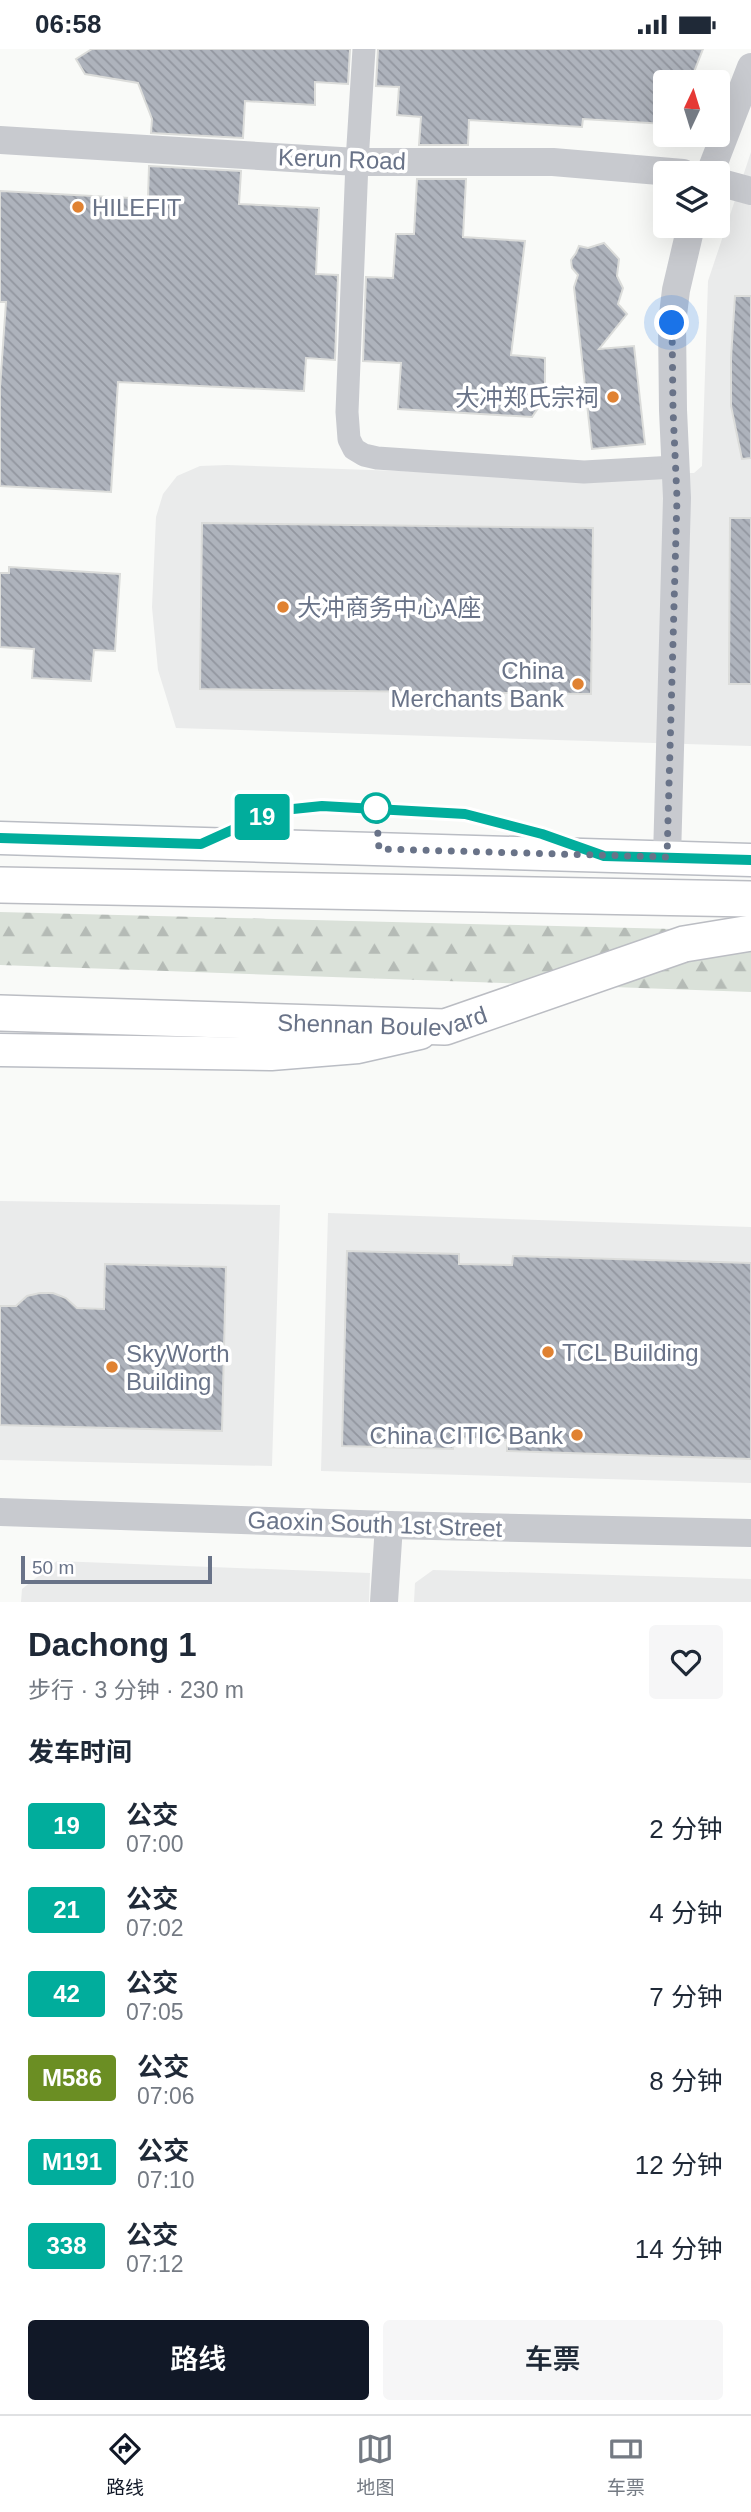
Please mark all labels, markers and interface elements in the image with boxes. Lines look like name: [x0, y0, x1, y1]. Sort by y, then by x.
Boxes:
text: 06:58: [35, 9, 102, 39]
north arrow: [653, 70, 730, 147]
map controls: [653, 70, 730, 238]
street label: Kerun Road: [278, 143, 406, 175]
button: layers: [653, 161, 730, 238]
place label: HILEFIT: [92, 194, 182, 221]
marker: HILEFIT: [70, 199, 86, 215]
your location: [654, 305, 689, 340]
place label: 大冲郑氏宗祠: [455, 384, 599, 411]
marker: 大冲郑氏宗祠: [605, 389, 621, 405]
place label: 大冲商务中心A座: [297, 594, 481, 621]
marker: 大冲商务中心A座: [275, 599, 291, 615]
place label: China Merchants Bank: [391, 657, 565, 712]
marker: China Merchants Bank: [570, 676, 586, 692]
unlabelled marker: [361, 793, 391, 823]
line badge: 19: [230, 794, 294, 840]
text: 19: [249, 803, 275, 830]
street label: Shennan Boulevard: [277, 1000, 490, 1041]
place label: TCL Building: [562, 1339, 699, 1366]
place label: SkyWorth Building: [126, 1340, 230, 1395]
marker: TCL Building: [540, 1344, 556, 1360]
marker: SkyWorth Building: [104, 1359, 120, 1375]
place label: China CITIC Bank: [370, 1422, 564, 1449]
marker: China CITIC Bank: [569, 1427, 585, 1443]
street label: Gaoxin South 1st Street: [247, 1506, 503, 1542]
scale bar: [21, 1553, 212, 1585]
text: 50 m: [32, 1557, 74, 1578]
button: heart: [649, 1625, 723, 1699]
text: Dachong 1: [28, 1626, 197, 1663]
text: 步行 · 3 分钟 · 230 m: [28, 1677, 244, 1703]
text: 发车时间: [28, 1737, 132, 1767]
text: 公交: [126, 1800, 178, 1830]
text: 19: [53, 1812, 80, 1839]
text: 2 分钟: [649, 1814, 723, 1844]
text: 07:00: [126, 1831, 184, 1857]
text: 公交: [126, 1884, 178, 1914]
text: 21: [53, 1896, 80, 1923]
text: 4 分钟: [649, 1898, 723, 1928]
text: 07:02: [126, 1915, 184, 1941]
text: 公交: [126, 1968, 178, 1998]
text: 42: [53, 1980, 80, 2007]
text: 7 分钟: [649, 1982, 723, 2012]
text: 07:05: [126, 1999, 184, 2025]
text: 公交: [137, 2052, 189, 2082]
text: M586: [42, 2064, 102, 2091]
text: 8 分钟: [649, 2066, 723, 2096]
text: 07:06: [137, 2083, 195, 2109]
text: 公交: [137, 2136, 189, 2166]
text: M191: [42, 2148, 102, 2175]
text: 12 分钟: [635, 2150, 723, 2180]
text: 07:10: [137, 2167, 195, 2193]
text: 公交: [126, 2220, 178, 2250]
text: 338: [46, 2232, 87, 2259]
text: 14 分钟: [635, 2234, 723, 2264]
text: 07:12: [126, 2251, 184, 2277]
button: 路线: [28, 2320, 369, 2400]
button: 车票: [383, 2320, 723, 2400]
tab: 路线: [106, 2430, 144, 2499]
tab: 地图: [356, 2430, 395, 2499]
tab: 车票: [607, 2430, 645, 2499]

